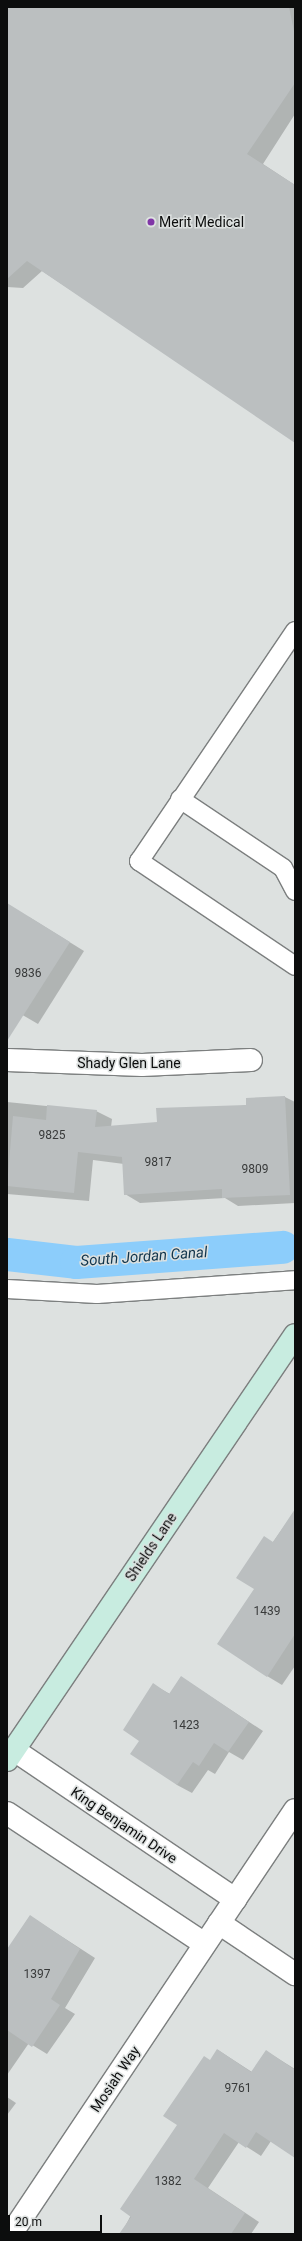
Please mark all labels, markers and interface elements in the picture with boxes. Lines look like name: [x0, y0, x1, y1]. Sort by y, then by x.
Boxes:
place label: Merit Medical: [159, 214, 244, 230]
marker: Merit Medical: [146, 217, 156, 227]
house number: 9836: [15, 967, 41, 981]
street label: Shady Glen Lane: [77, 1055, 181, 1071]
house number: 9825: [39, 1129, 65, 1143]
house number: 9817: [145, 1156, 171, 1170]
house number: 9809: [242, 1163, 268, 1177]
water label: South Jordan Canal: [80, 1244, 208, 1270]
street label: Shields Lane: [122, 1509, 180, 1585]
house number: 1439: [254, 1605, 280, 1619]
house number: 1423: [173, 1719, 199, 1733]
street label: King Benjamin Drive: [68, 1783, 180, 1867]
house number: 1397: [24, 1968, 50, 1982]
street label: Mosiah Way: [87, 2043, 143, 2115]
house number: 9761: [225, 2082, 251, 2096]
house number: 1382: [155, 2175, 181, 2189]
scale bar: [10, 2207, 104, 2233]
text: 20 m: [15, 2215, 42, 2229]

